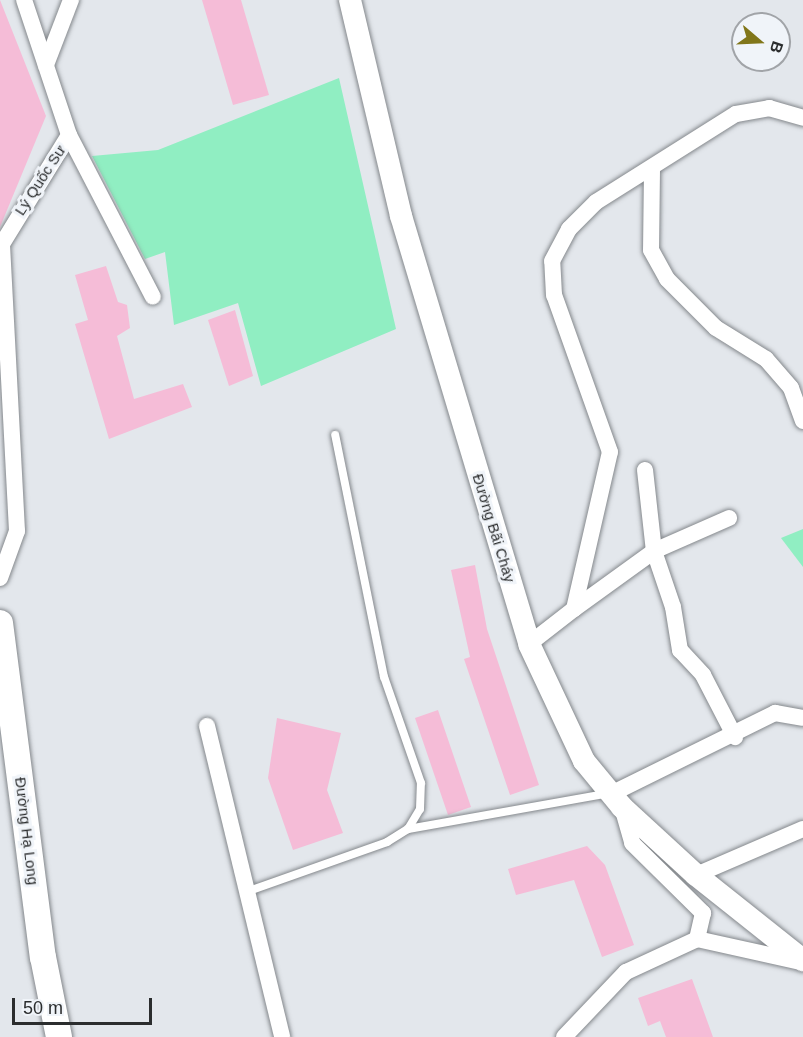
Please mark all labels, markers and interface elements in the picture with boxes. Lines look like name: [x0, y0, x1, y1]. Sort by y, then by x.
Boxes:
north arrow: [731, 12, 791, 72]
text: B: [767, 39, 787, 56]
street label: Lý Quốc Sư: [11, 142, 69, 218]
street label: Đường Bãi Cháy: [469, 472, 519, 584]
street label: Đường Hạ Long: [11, 776, 43, 886]
scale bar: [15, 986, 154, 1024]
text: 50 m: [23, 998, 63, 1018]

